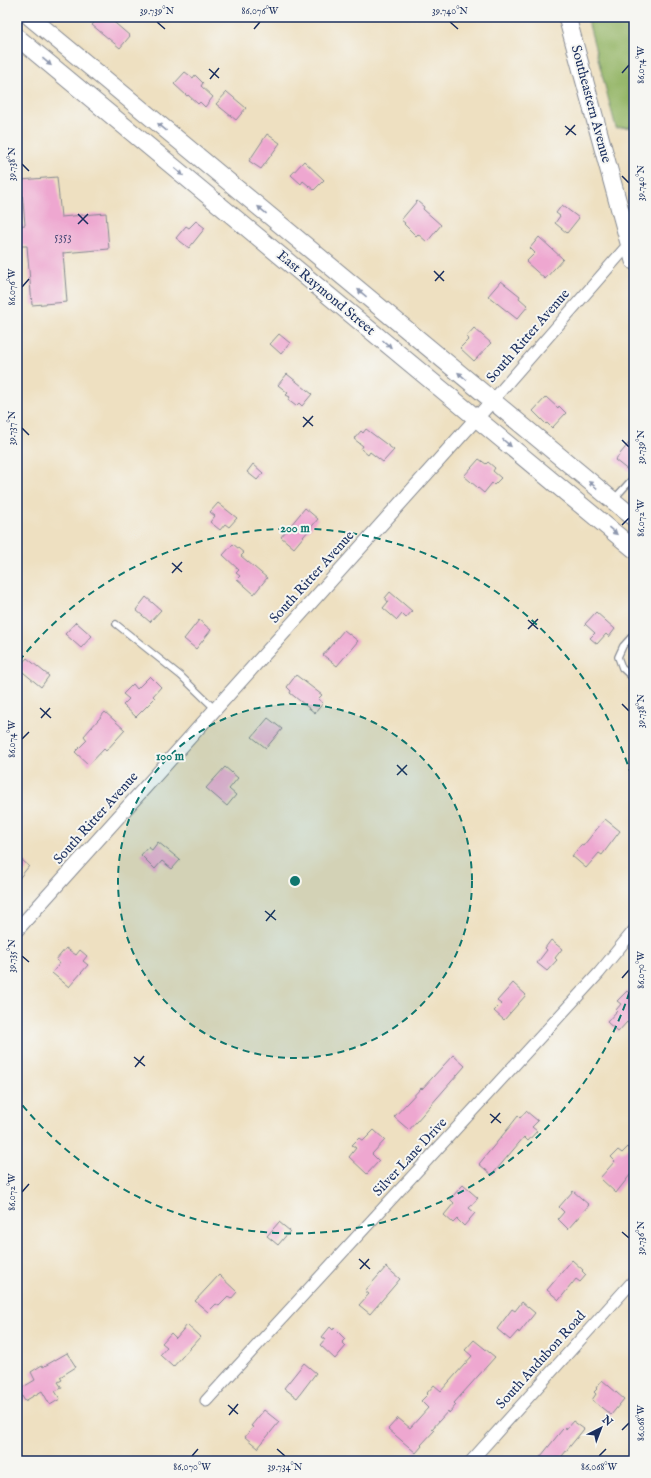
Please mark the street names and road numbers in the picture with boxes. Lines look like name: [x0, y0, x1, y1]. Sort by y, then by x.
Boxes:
street label: Southeastern Avenue: [567, 43, 616, 165]
street label: East Raymond Street: [273, 247, 379, 340]
street label: South Ritter Avenue: [482, 285, 574, 387]
street label: South Ritter Avenue: [266, 527, 359, 627]
street label: South Ritter Avenue: [50, 768, 143, 868]
street label: Silver Lane Drive: [369, 1114, 451, 1200]
street label: South Audubon Road: [492, 1307, 590, 1413]

